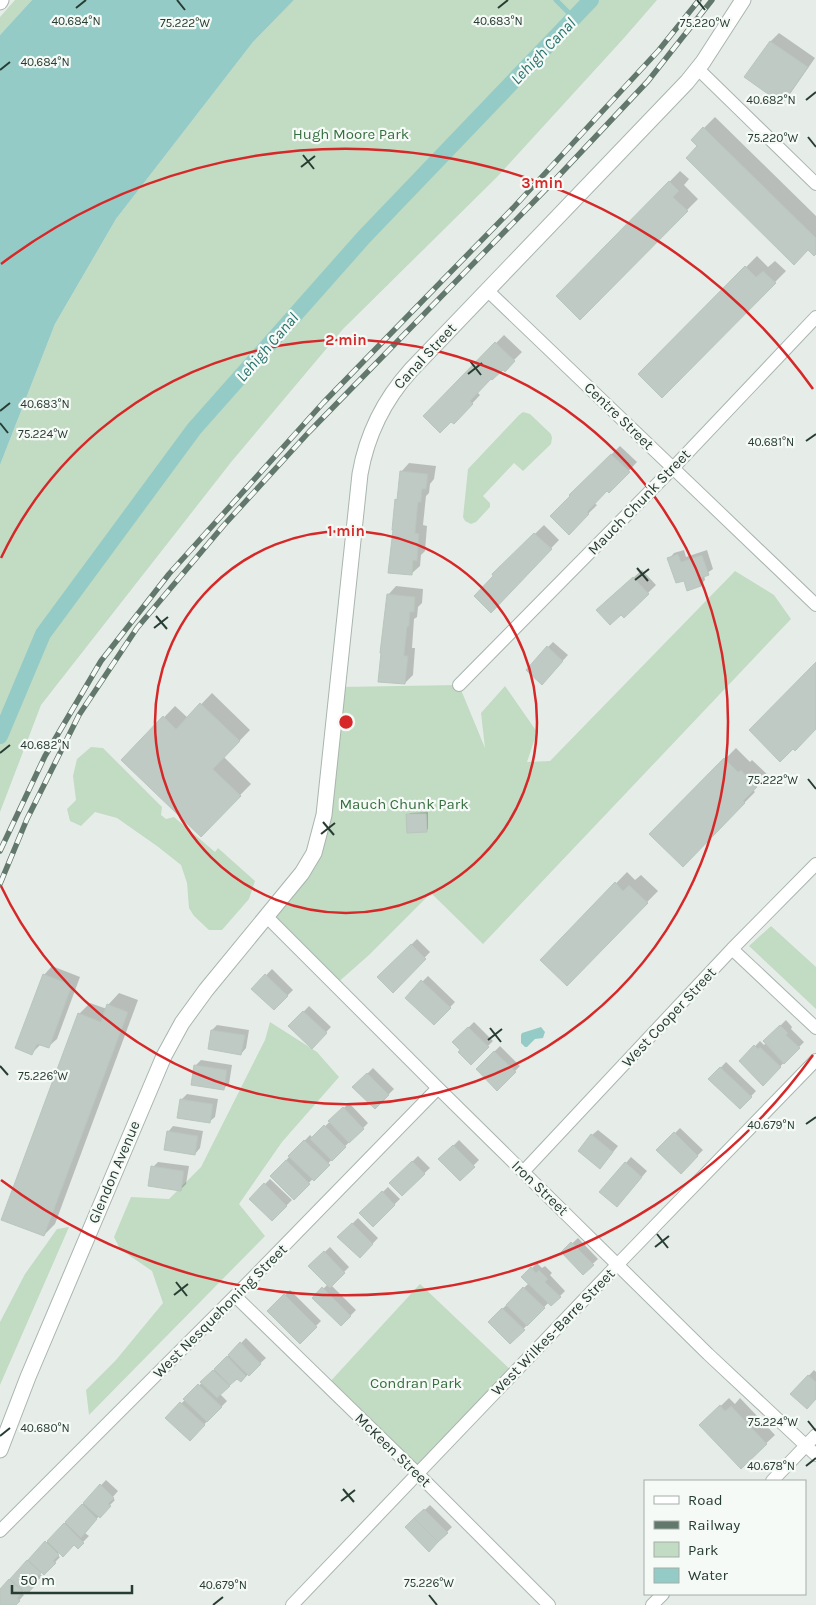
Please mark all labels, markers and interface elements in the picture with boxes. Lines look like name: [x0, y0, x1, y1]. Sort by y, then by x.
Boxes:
text: 40.684°N: [51, 14, 101, 28]
text: 40.683°N: [473, 14, 523, 28]
water label: Lehigh Canal: [507, 14, 579, 88]
text: 75.222°W: [160, 16, 210, 30]
text: 75.220°W: [680, 16, 730, 30]
text: 40.684°N: [20, 55, 70, 69]
text: 40.682°N: [746, 93, 796, 107]
park label: Hugh Moore Park: [293, 125, 409, 143]
text: 75.220°W: [748, 131, 798, 145]
text: 3 min: [521, 174, 563, 192]
water label: Lehigh Canal: [232, 309, 302, 385]
street label: Canal Street: [390, 319, 460, 393]
text: 2 min: [325, 331, 367, 349]
street label: Centre Street: [581, 378, 658, 454]
text: 40.683°N: [20, 397, 70, 411]
text: 75.224°W: [18, 427, 68, 441]
text: 40.681°N: [748, 435, 794, 449]
street label: Mauch Chunk Street: [584, 445, 694, 559]
text: 1 min: [327, 522, 365, 540]
centre of rings: [337, 713, 355, 731]
text: 40.682°N: [20, 738, 70, 752]
text: 75.222°W: [748, 773, 798, 787]
park label: Mauch Chunk Park: [339, 795, 469, 813]
street label: West Cooper Street: [618, 963, 720, 1071]
text: 75.226°W: [18, 1069, 68, 1083]
street label: Glendon Avenue: [84, 1118, 144, 1226]
text: 40.679°N: [747, 1118, 795, 1132]
street label: Iron Street: [508, 1157, 572, 1220]
street label: West Nesquehoning Street: [149, 1240, 291, 1382]
street label: West Wilkes-Barre Street: [488, 1264, 619, 1399]
park label: Condran Park: [370, 1374, 462, 1392]
street label: McKeen Street: [351, 1409, 435, 1491]
text: 75.224°W: [748, 1415, 798, 1429]
text: 40.680°N: [20, 1421, 70, 1435]
text: 40.678°N: [747, 1459, 795, 1473]
legend: [644, 1480, 806, 1595]
text: Road: [688, 1491, 723, 1509]
text: Railway: [688, 1516, 740, 1534]
text: Park: [688, 1541, 718, 1559]
scale bar: [12, 1562, 132, 1594]
text: Water: [688, 1566, 729, 1584]
text: 50 m: [20, 1571, 55, 1589]
text: 75.226°W: [404, 1576, 454, 1590]
text: 40.679°N: [199, 1578, 247, 1592]

